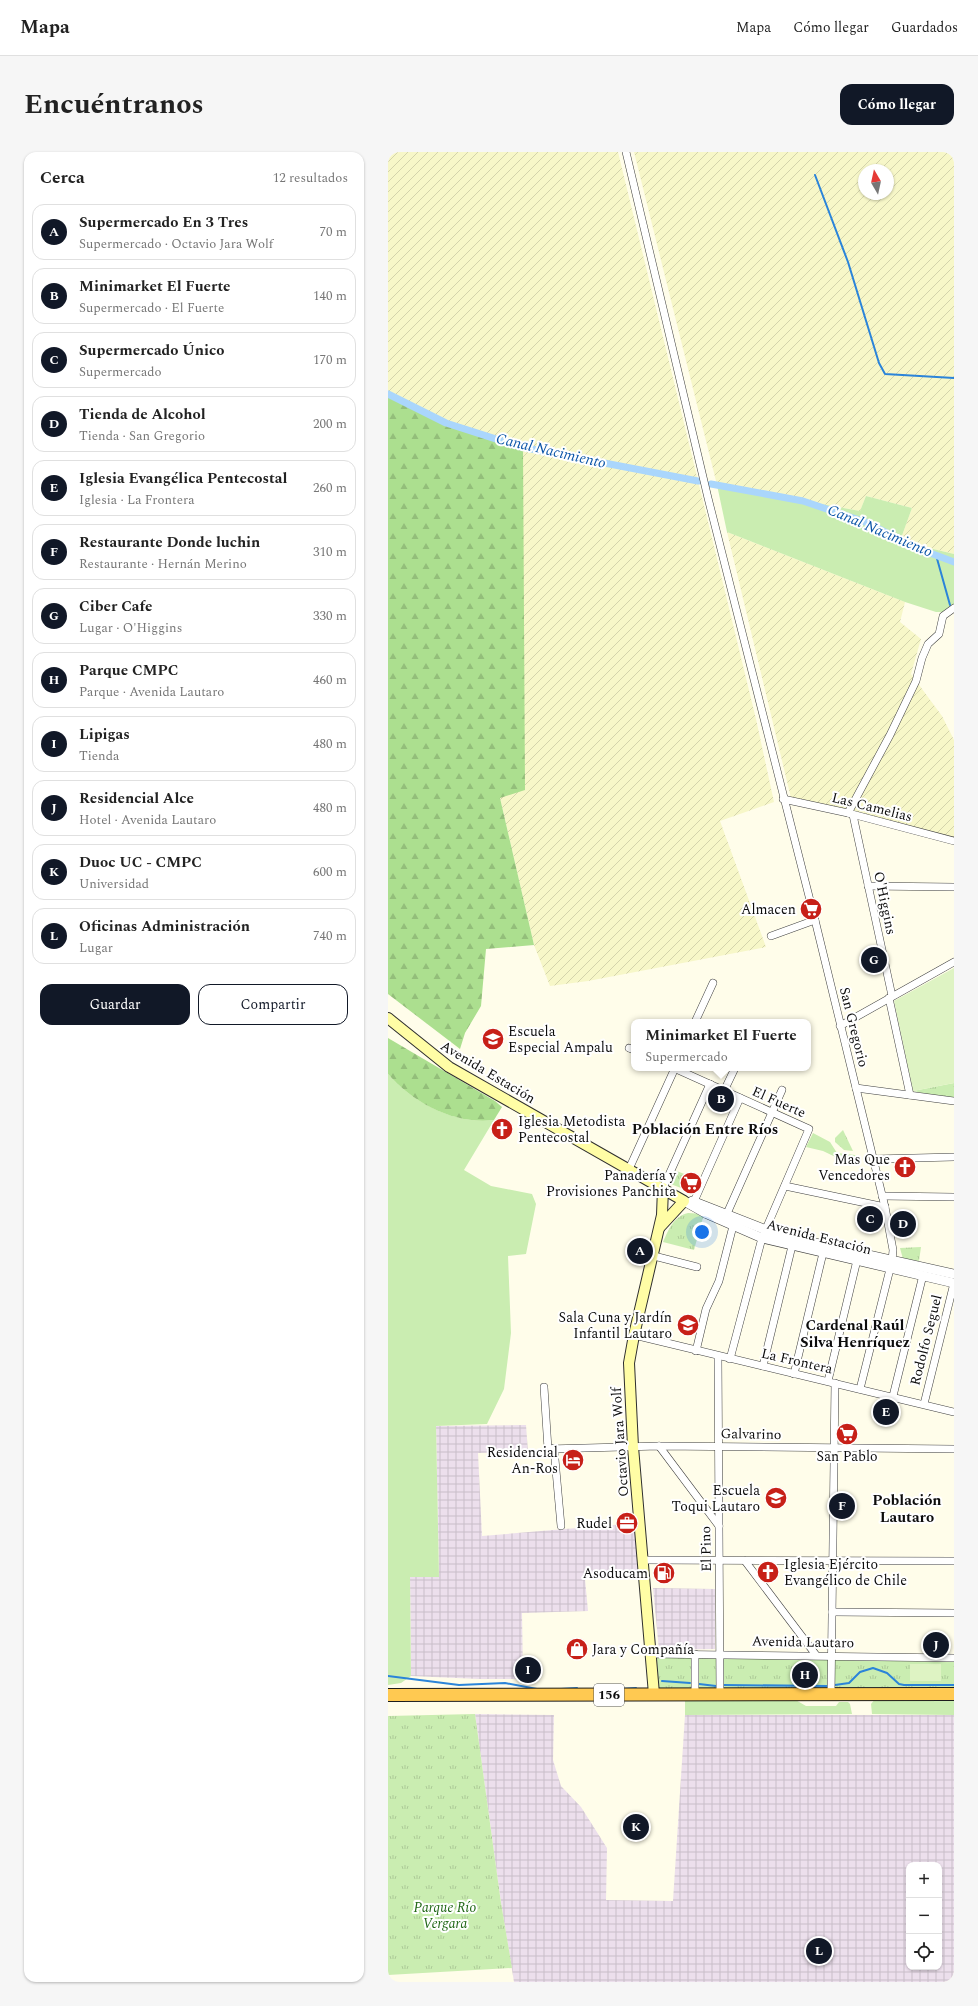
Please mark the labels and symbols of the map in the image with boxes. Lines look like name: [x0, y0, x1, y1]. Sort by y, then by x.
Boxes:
north arrow: [858, 164, 894, 200]
water label: Canal Nacimiento: [494, 427, 608, 475]
water label: Canal Nacimiento: [824, 498, 936, 564]
street label: Las Camelias: [829, 787, 915, 827]
street label: O'Higgins: [868, 869, 902, 937]
supermarket icon: Almacen: [798, 896, 824, 922]
place label: Almacen: [741, 899, 796, 920]
pin: G: [861, 945, 887, 975]
street label: San Gregorio: [834, 985, 874, 1069]
place label: Escuela Especial Ampalu: [508, 1021, 613, 1058]
school or university icon: Escuela Especial Ampalu: [480, 1026, 506, 1052]
street label: Avenida Estación: [436, 1035, 540, 1109]
street label: El Fuerte: [749, 1081, 810, 1123]
pin: B: [708, 1084, 734, 1114]
place label: Iglesia Metodista Pentecostal: [518, 1111, 625, 1148]
church icon: Iglesia Metodista Pentecostal: [489, 1116, 515, 1142]
district label: Población Entre Ríos: [632, 1118, 778, 1141]
place label: Mas Que Vencedores: [818, 1149, 890, 1186]
church icon: Mas Que Vencedores: [892, 1154, 918, 1180]
place label: Panadería y Provisiones Panchita: [546, 1165, 677, 1202]
supermarket icon: Panadería y Provisiones Panchita: [678, 1170, 704, 1196]
pin: C: [857, 1204, 883, 1234]
pin: D: [890, 1209, 916, 1239]
street label: Avenida Estación: [764, 1214, 874, 1260]
your location: [692, 1222, 712, 1242]
pin: A: [627, 1236, 653, 1266]
street label: Rodolfo Seguel: [905, 1292, 947, 1388]
place label: Sala Cuna y Jardín Infantil Lautaro: [559, 1307, 672, 1344]
school or university icon: Sala Cuna y Jardín Infantil Lautaro: [675, 1312, 701, 1338]
district label: Cardenal Raúl Silva Henríquez: [800, 1314, 910, 1354]
street label: La Frontera: [759, 1343, 835, 1379]
street label: Octavio Jara Wolf: [606, 1385, 634, 1498]
pin: E: [873, 1397, 899, 1427]
supermarket icon: San Pablo: [834, 1421, 860, 1447]
street label: Galvarino: [720, 1423, 782, 1445]
place label: Residencial An-Ros: [487, 1442, 558, 1479]
place label: San Pablo: [816, 1446, 878, 1467]
hotel icon: Residencial An-Ros: [560, 1447, 586, 1473]
place label: Escuela Toqui Lautaro: [672, 1480, 760, 1517]
school or university icon: Escuela Toqui Lautaro: [763, 1485, 789, 1511]
district label: Población Lautaro: [872, 1489, 942, 1529]
pin: F: [829, 1491, 855, 1521]
office icon: Rudel: [614, 1510, 640, 1536]
place label: Rudel: [576, 1513, 612, 1534]
street label: El Pino: [695, 1526, 717, 1572]
place label: Iglesia Ejército Evangélico de Chile: [784, 1554, 907, 1591]
church icon: Iglesia Ejército Evangélico de Chile: [755, 1559, 781, 1585]
fuel station icon: Asoducam: [651, 1560, 677, 1586]
place label: Asoducam: [583, 1563, 648, 1584]
pin: J: [923, 1630, 949, 1660]
street label: Avenida Lautaro: [752, 1631, 854, 1653]
shop icon: Jara y Compañía: [564, 1636, 590, 1662]
place label: Jara y Compañía: [592, 1639, 694, 1660]
pin: I: [515, 1655, 541, 1685]
pin: H: [792, 1660, 818, 1690]
road number: 156: [594, 1684, 624, 1706]
pin: K: [623, 1812, 649, 1842]
park label: Parque Río Vergara: [414, 1897, 477, 1934]
pin: L: [806, 1936, 832, 1966]

